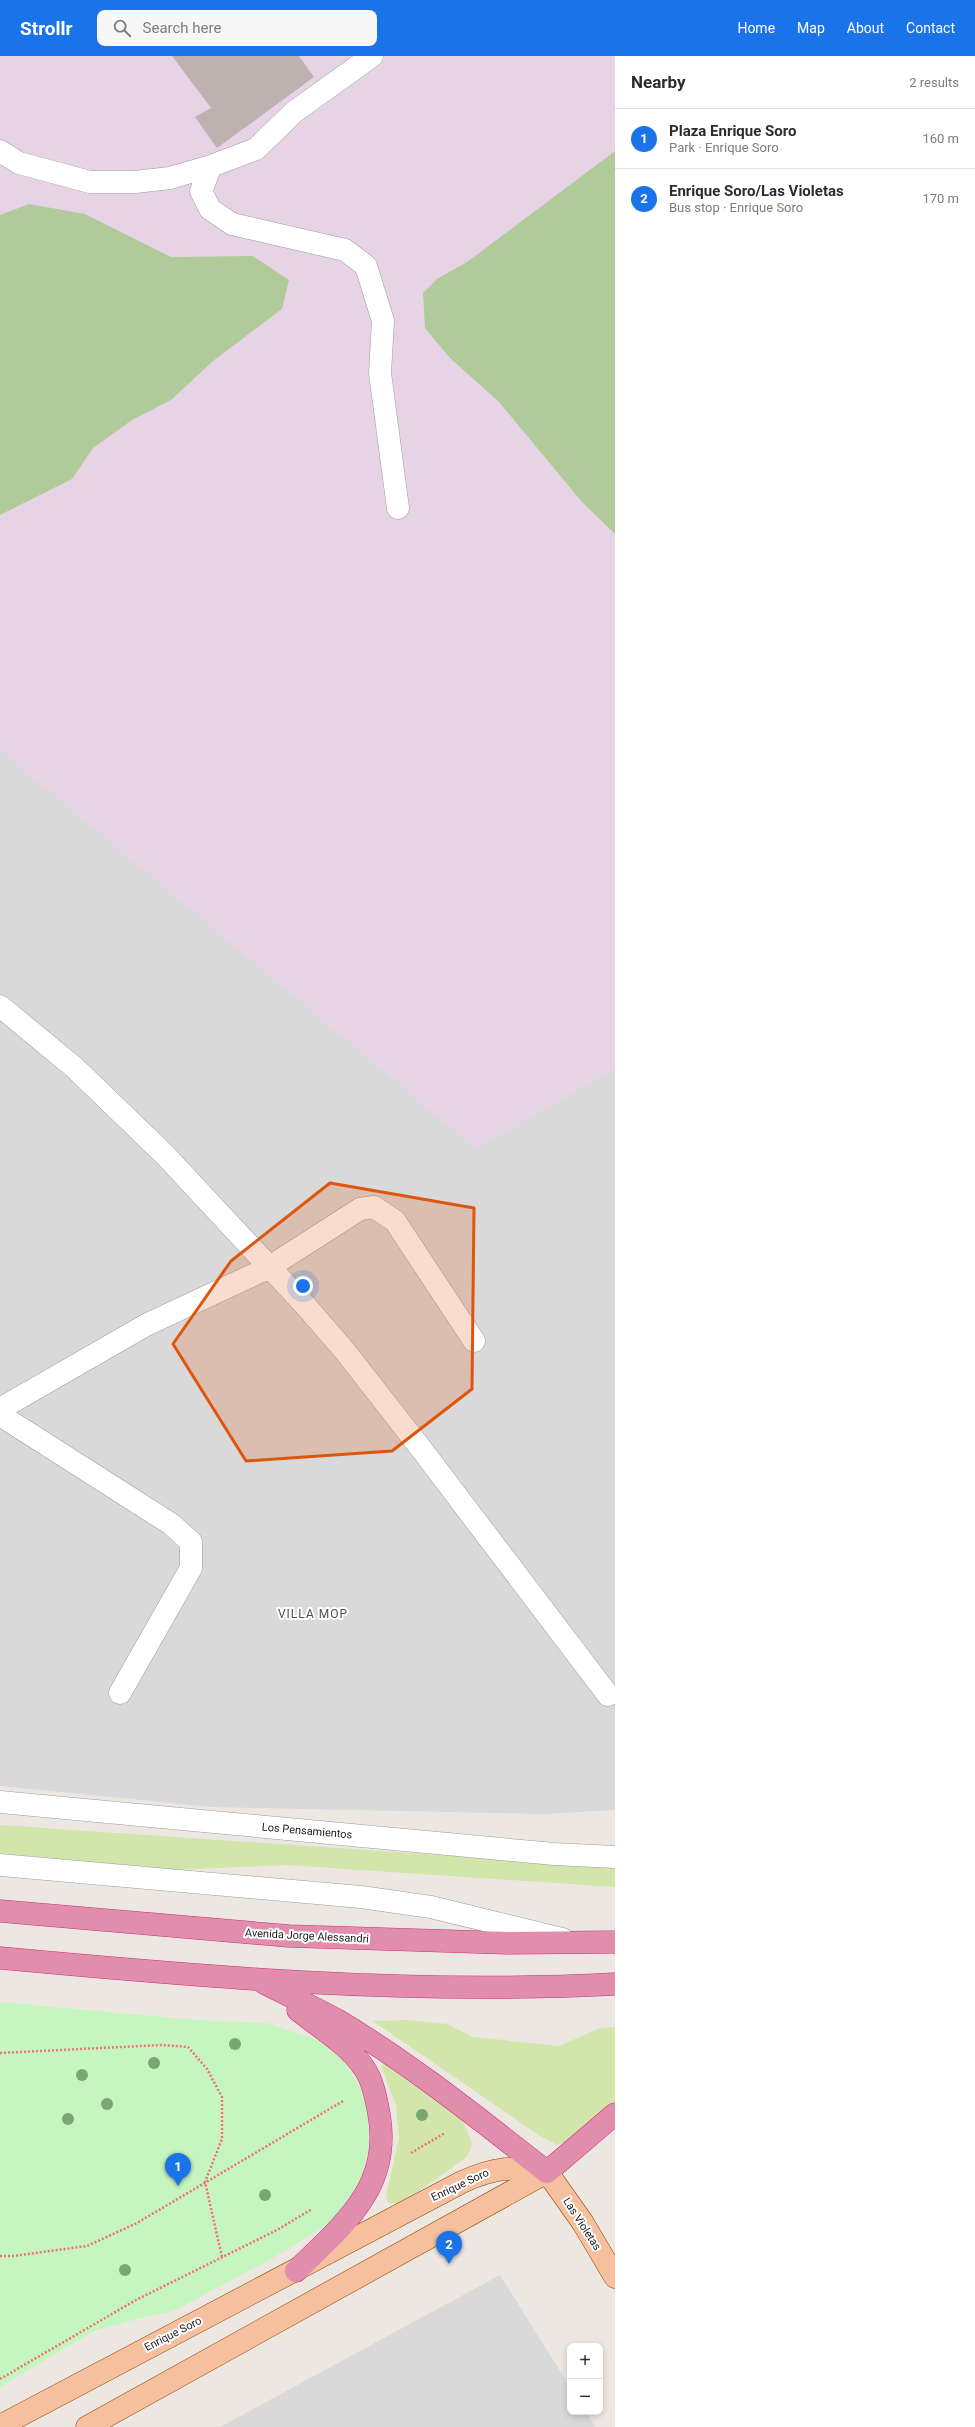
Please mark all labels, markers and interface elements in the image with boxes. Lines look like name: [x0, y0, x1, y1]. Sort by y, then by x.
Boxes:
search box: [97, 10, 377, 46]
text: Strollr: [20, 17, 73, 40]
icon: search: [111, 17, 133, 39]
text: Search here: [143, 19, 221, 37]
text: Home: [737, 20, 775, 36]
text: Map: [797, 20, 825, 36]
text: About: [847, 20, 884, 36]
text: Contact: [906, 20, 955, 36]
text: Nearby: [631, 72, 686, 92]
text: 2 results: [909, 75, 959, 90]
text: Plaza Enrique Soro: [669, 122, 797, 140]
text: 1: [640, 131, 648, 146]
text: 160 m: [922, 131, 959, 146]
text: Park · Enrique Soro: [669, 140, 779, 155]
text: Enrique Soro/Las Violetas: [669, 182, 844, 200]
text: 2: [640, 191, 648, 206]
text: 170 m: [922, 191, 959, 206]
text: Bus stop · Enrique Soro: [669, 200, 803, 215]
your location: [293, 1276, 313, 1296]
district label: VILLA MOP: [278, 1607, 348, 1621]
street label: Los Pensamientos: [261, 1821, 353, 1841]
street label: Avenida Jorge Alessandri: [245, 1926, 369, 1946]
pin: 1: [165, 2153, 191, 2186]
street label: Enrique Soro: [429, 2166, 491, 2204]
street label: Las Violetas: [560, 2195, 604, 2253]
pin: 2: [436, 2231, 462, 2264]
street label: Enrique Soro: [142, 2314, 204, 2354]
map controls: [567, 2343, 603, 2415]
button: +: [567, 2343, 603, 2379]
button: −: [567, 2379, 603, 2415]

